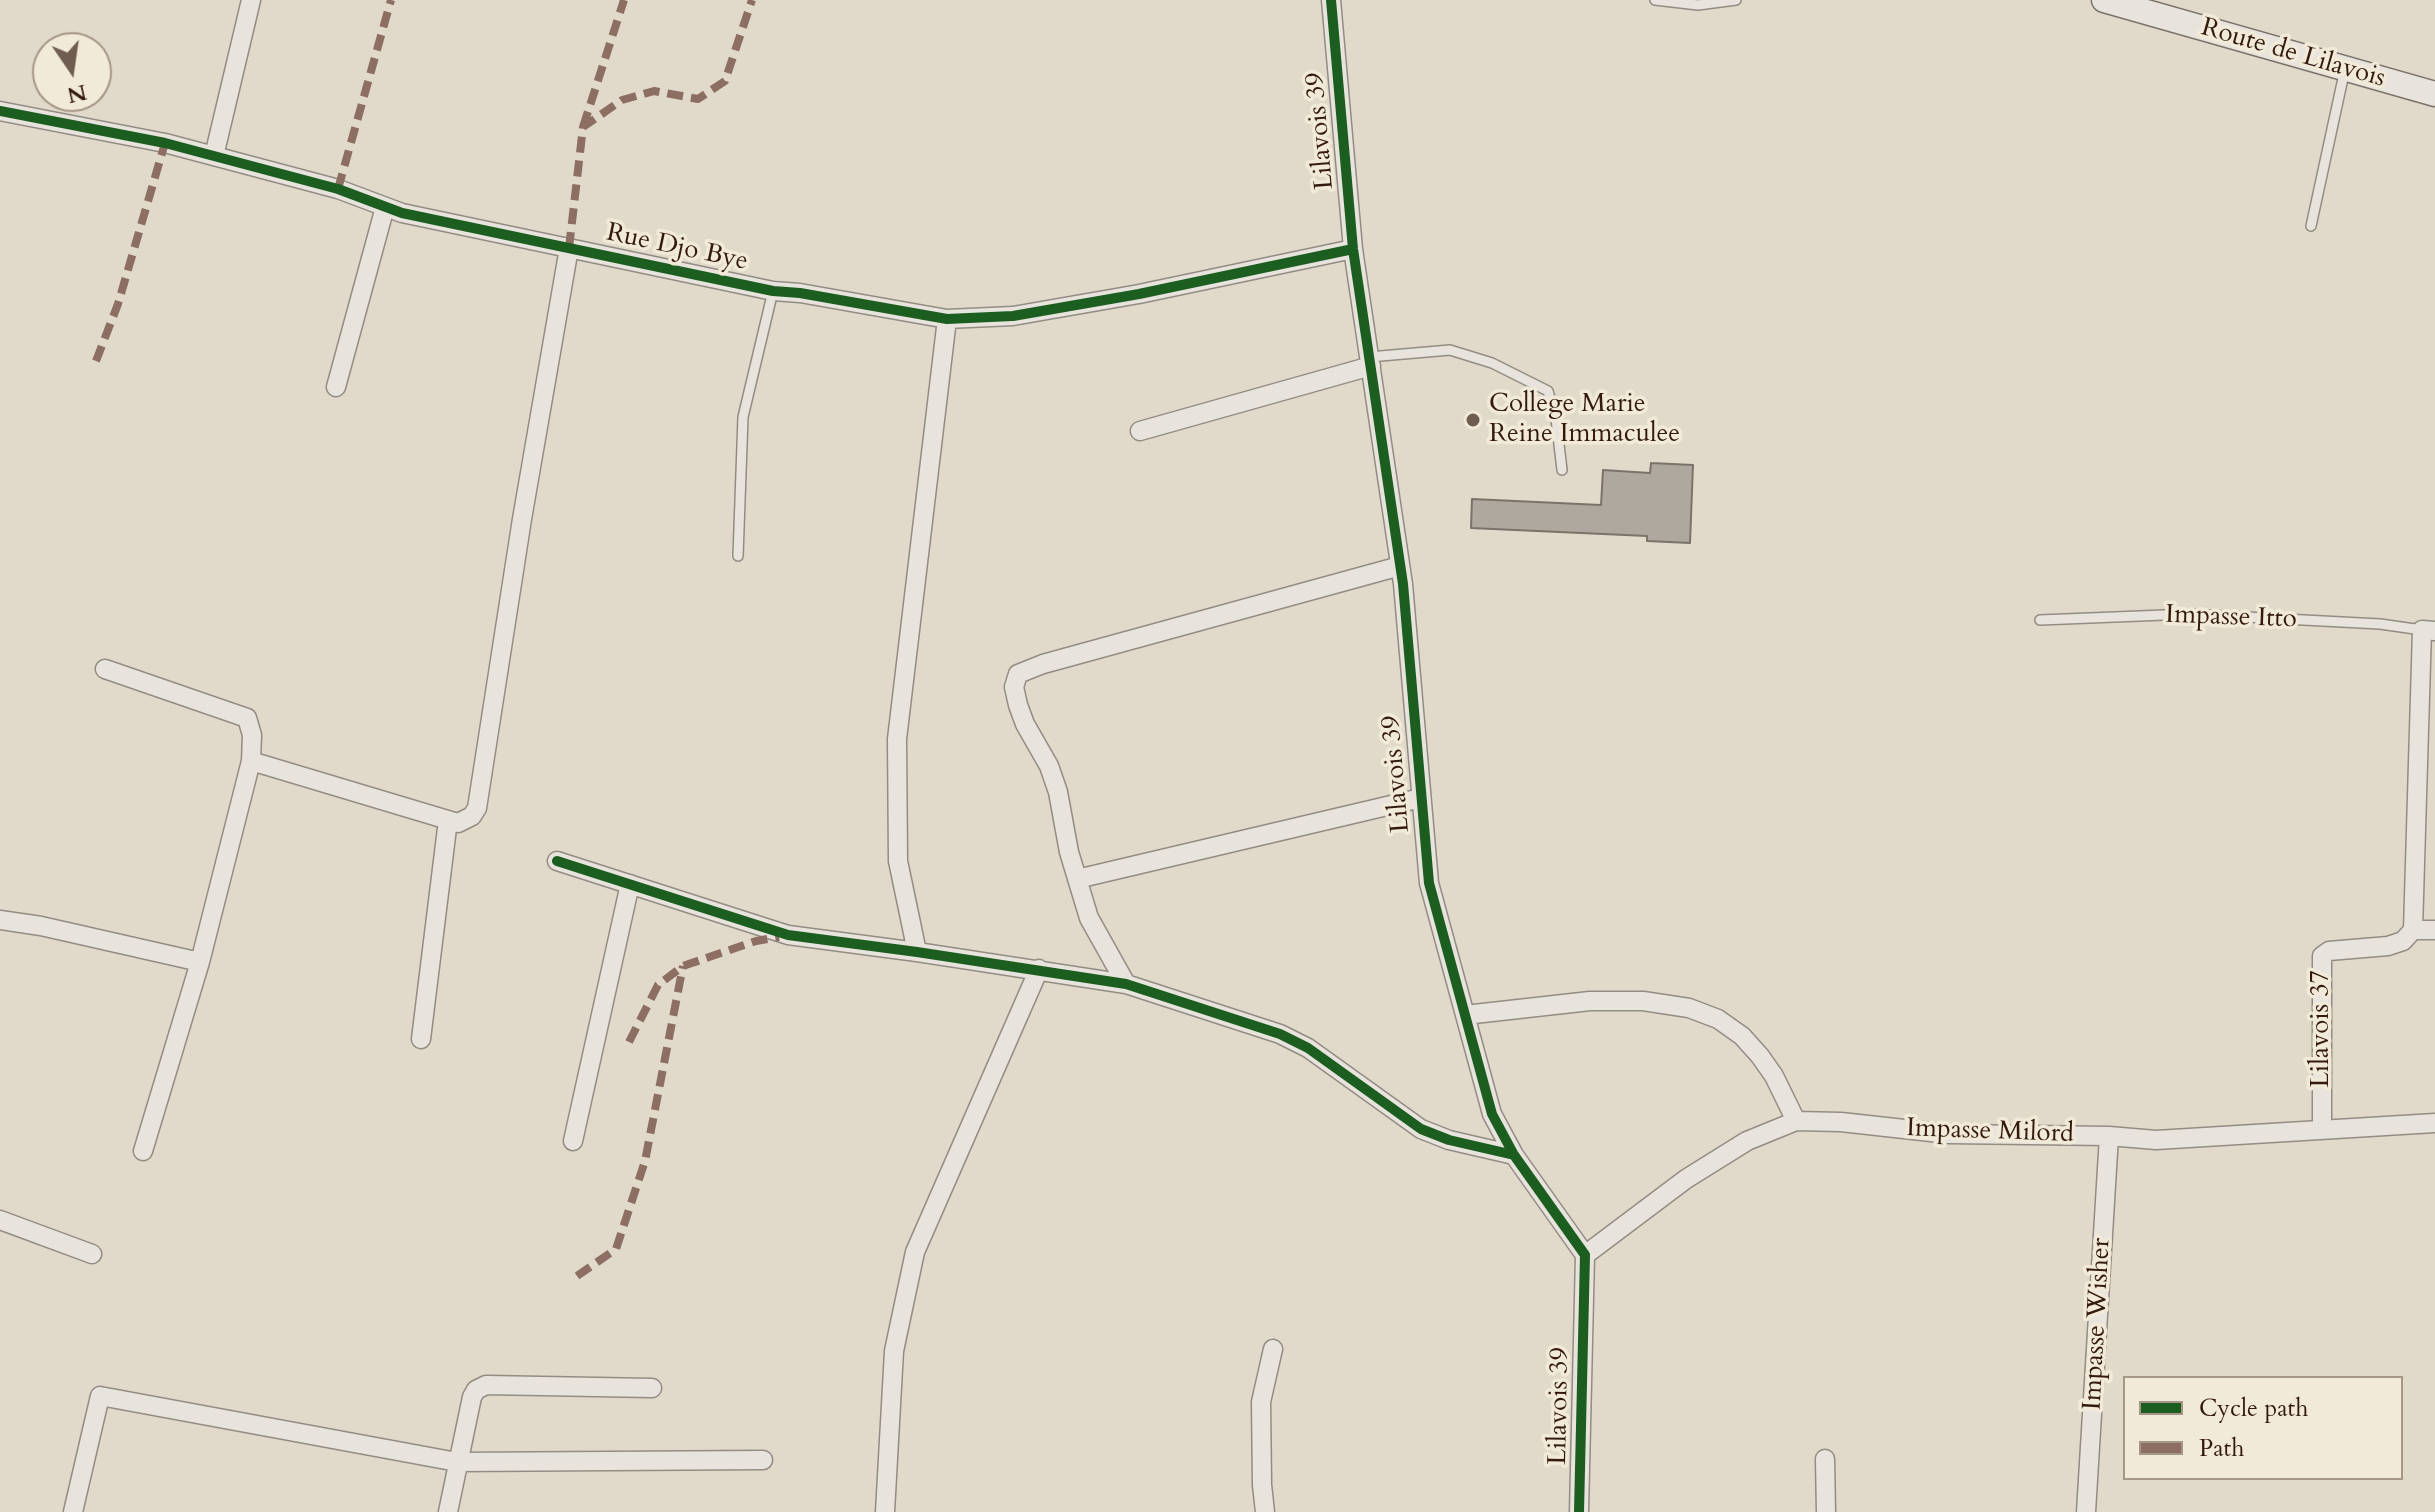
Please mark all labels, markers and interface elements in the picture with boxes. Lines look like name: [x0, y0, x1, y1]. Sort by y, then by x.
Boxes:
street label: Route de Lilavois: [2197, 13, 2389, 95]
north arrow: [32, 32, 112, 112]
street label: Lilavois 39: [1300, 71, 1342, 191]
text: N: [64, 77, 90, 110]
street label: Rue Djo Bye: [603, 218, 751, 278]
place label: College Marie Reine Immaculee: [1489, 389, 1680, 450]
marker: College Marie Reine Immaculee: [1464, 411, 1482, 429]
street label: Impasse Itto: [2165, 600, 2297, 636]
street label: Lilavois 39: [1376, 714, 1418, 834]
street label: Lilavois 37: [2306, 970, 2338, 1088]
street label: Impasse Milord: [1906, 1113, 2074, 1151]
street label: Impasse Wisher: [2078, 1237, 2118, 1411]
street label: Lilavois 39: [1543, 1347, 1577, 1465]
legend: [2123, 1376, 2403, 1480]
text: Cycle path: [2199, 1392, 2308, 1425]
text: Path: [2199, 1432, 2244, 1465]

